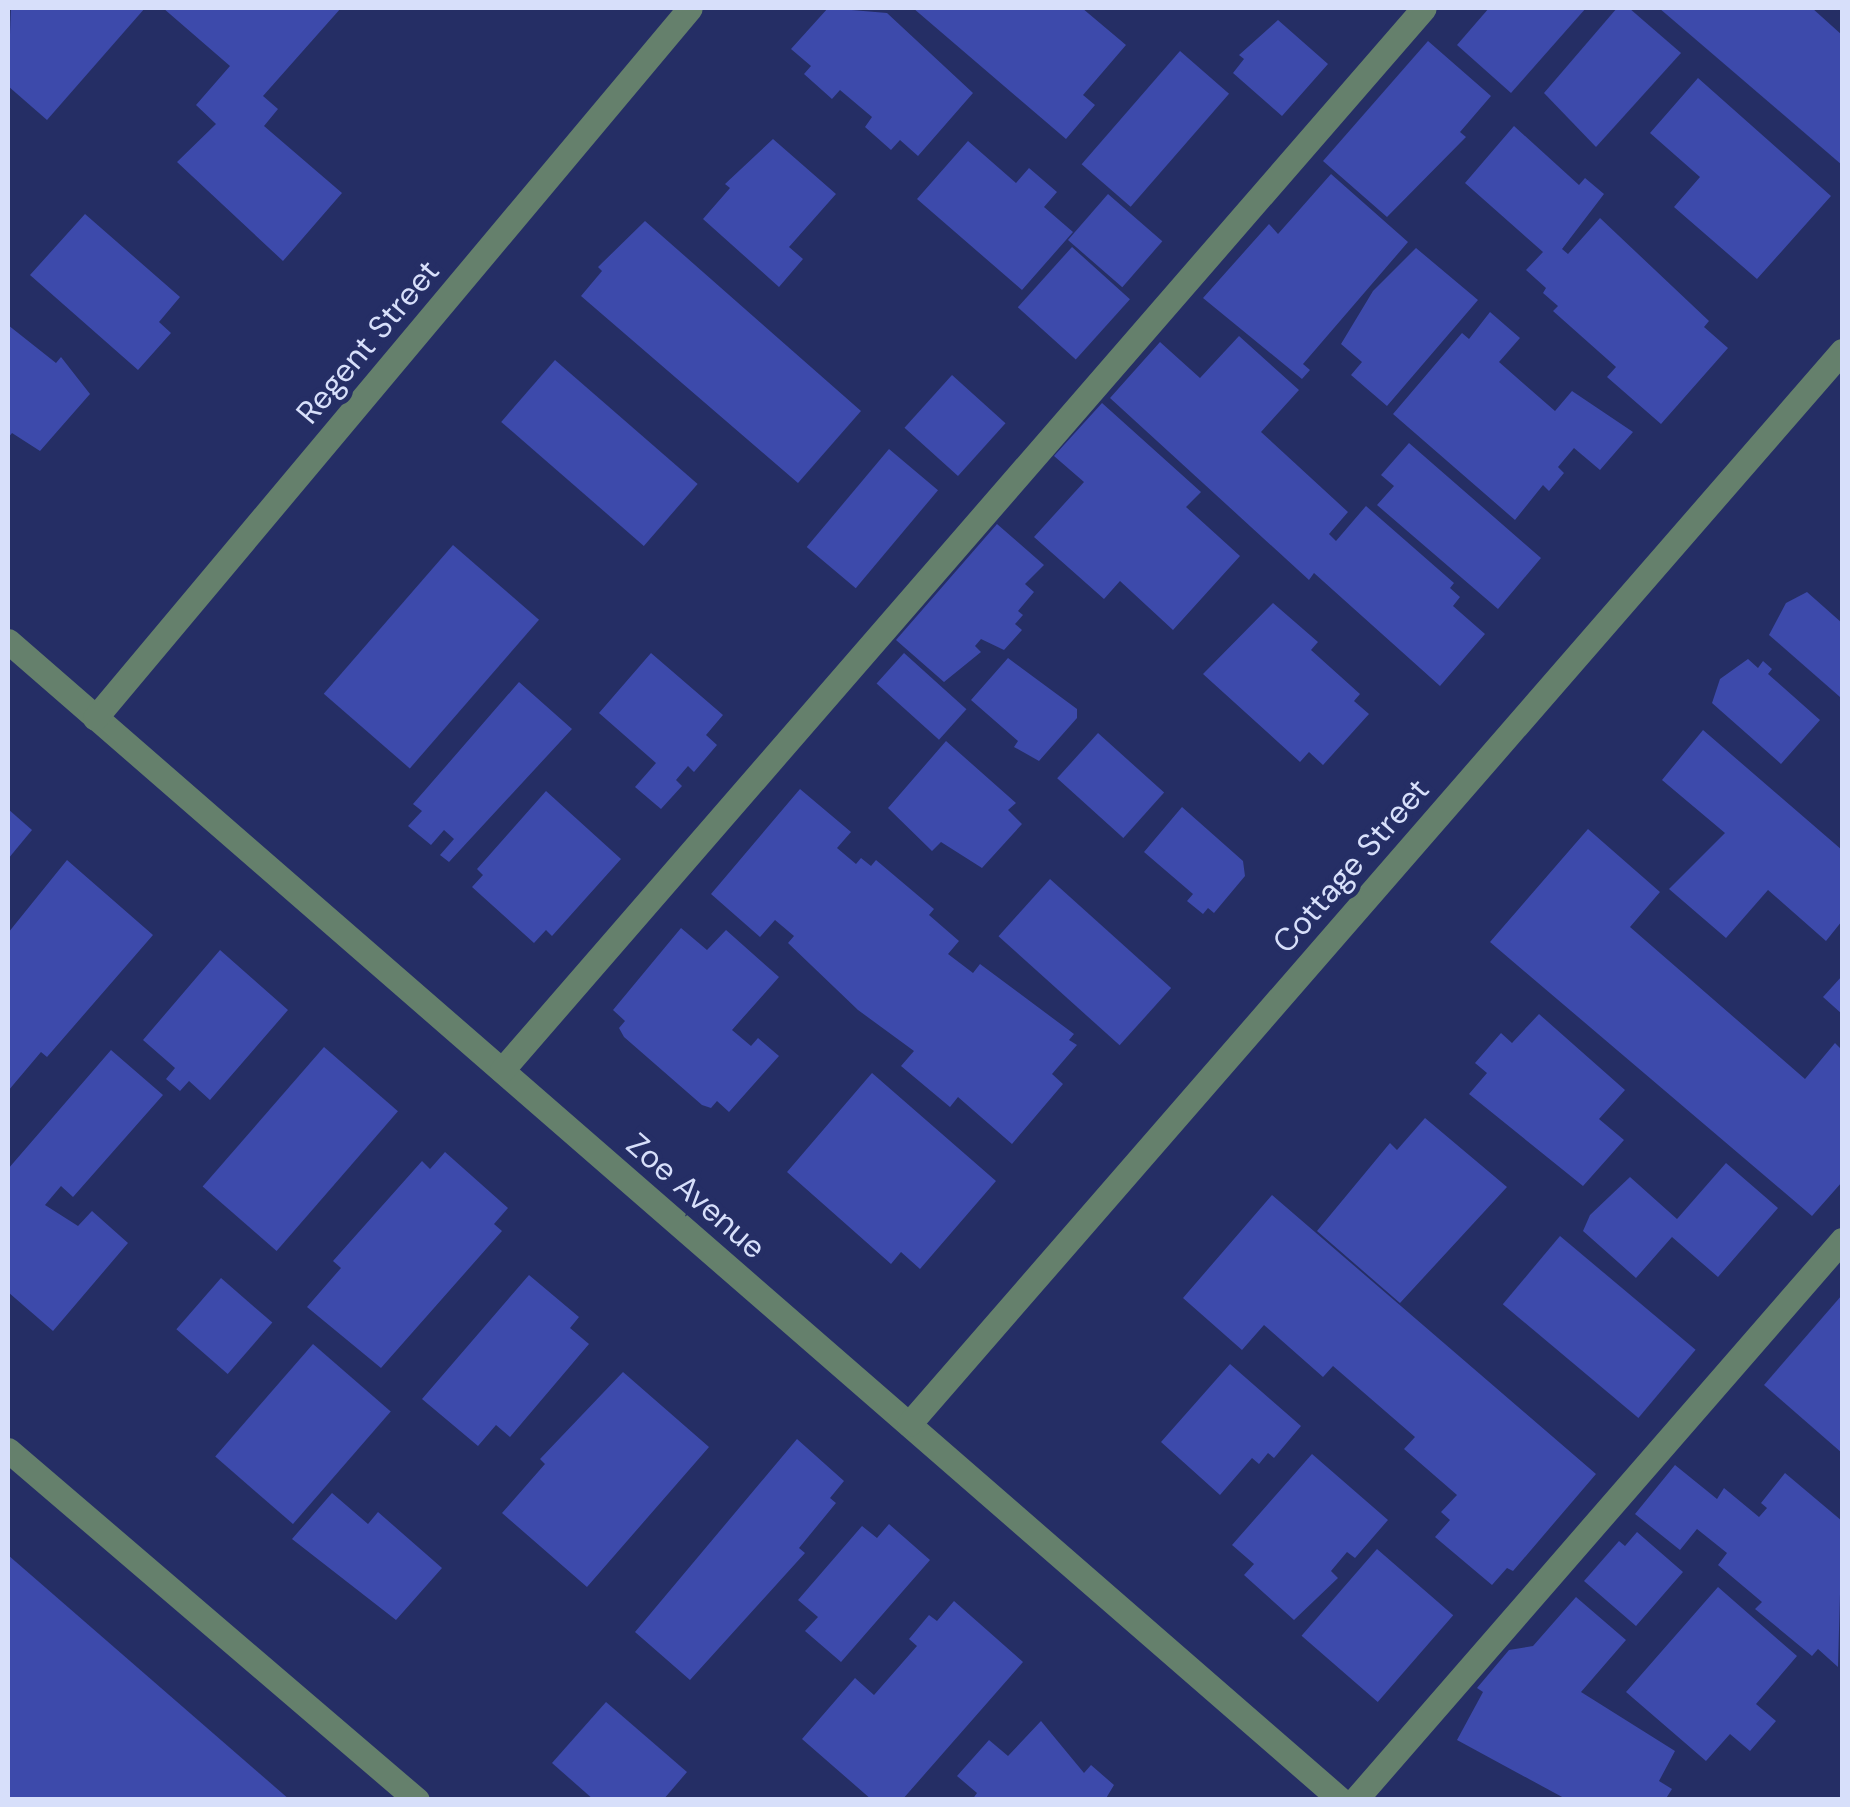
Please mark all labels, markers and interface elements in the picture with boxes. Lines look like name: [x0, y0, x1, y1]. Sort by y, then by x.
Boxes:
street label: Regent Street: [288, 252, 448, 432]
street label: Cottage Street: [1265, 771, 1437, 961]
street label: Zoe Avenue: [619, 1125, 773, 1267]

